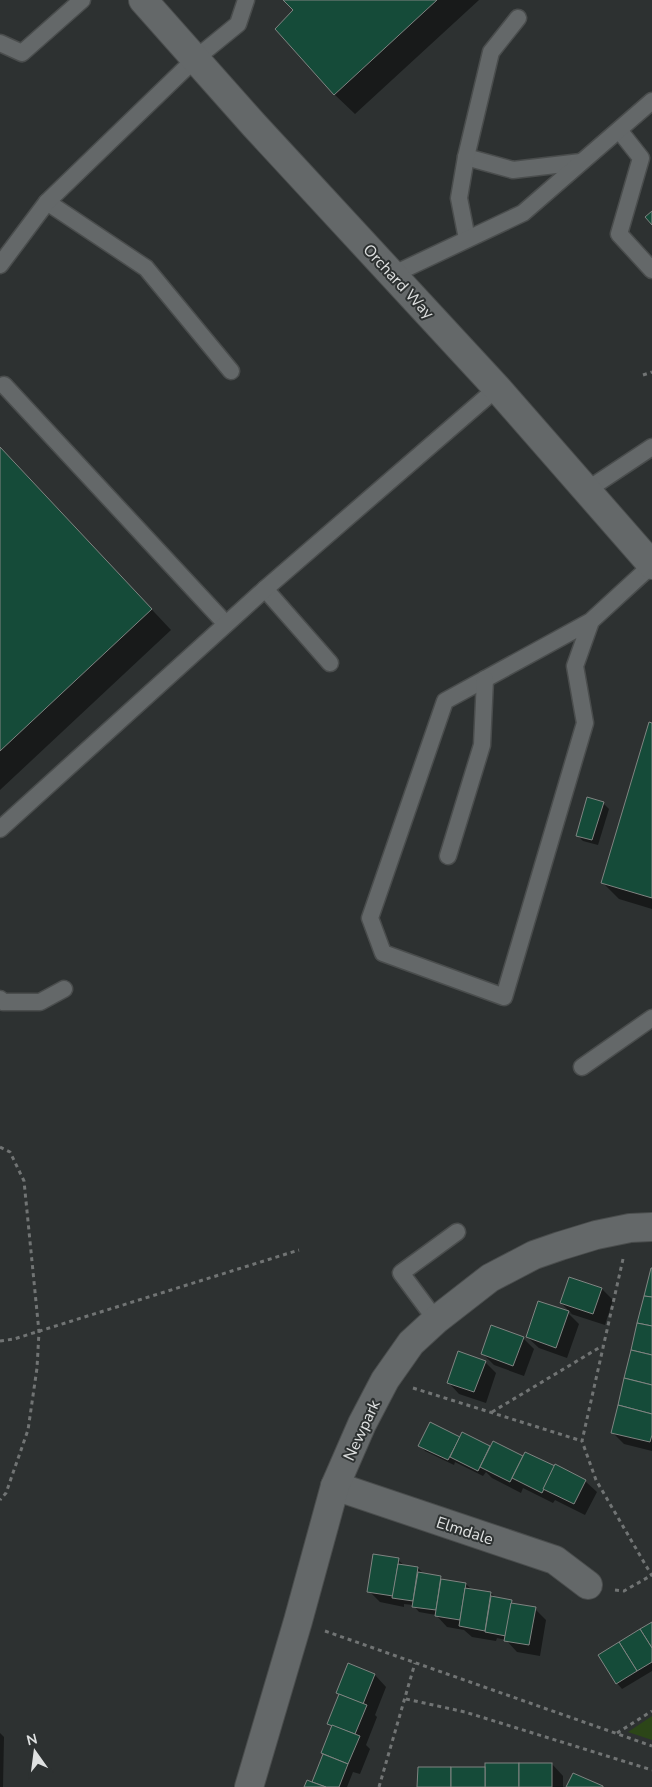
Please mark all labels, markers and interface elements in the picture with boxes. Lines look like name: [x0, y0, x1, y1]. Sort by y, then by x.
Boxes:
street label: Orchard Way: [358, 239, 439, 325]
street label: Newpark: [338, 1395, 386, 1465]
street label: Elmdale: [433, 1511, 496, 1550]
north arrow: [10, 1727, 60, 1777]
text: N: [25, 1729, 39, 1750]

